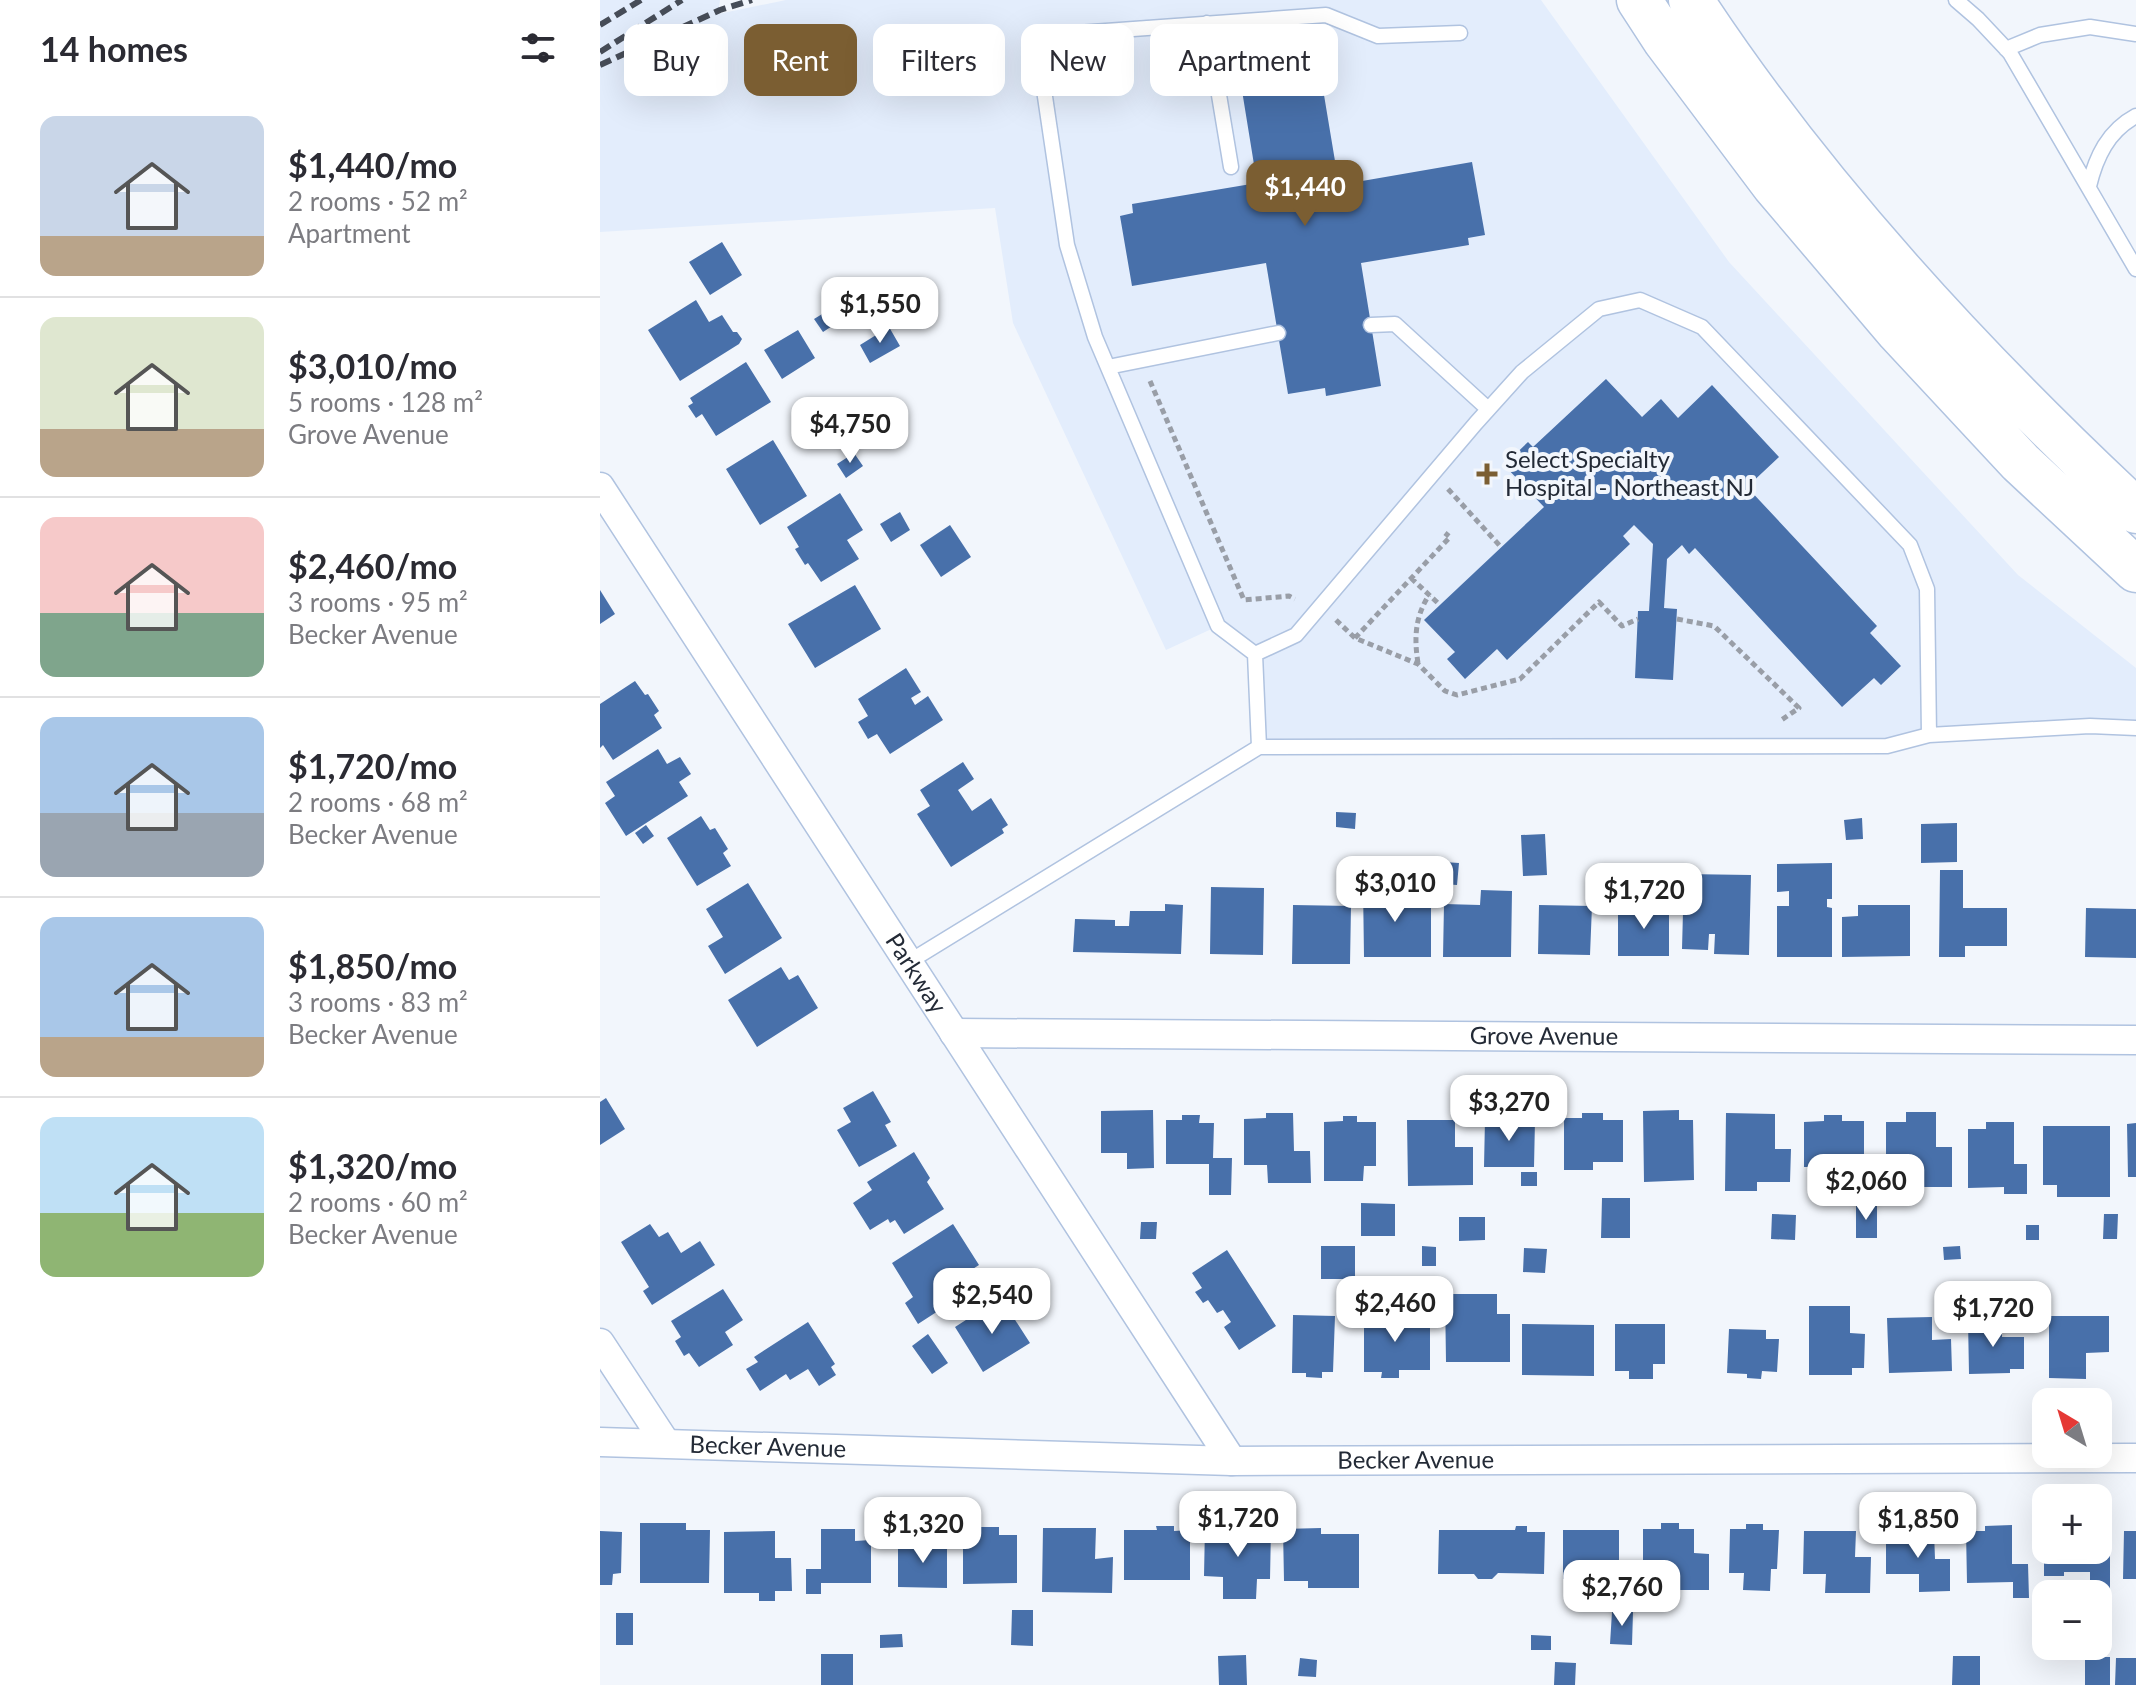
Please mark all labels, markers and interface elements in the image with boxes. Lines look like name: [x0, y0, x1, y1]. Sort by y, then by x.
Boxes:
chip: Buy: [624, 24, 728, 96]
chip: Rent: [744, 24, 857, 96]
chip: Filters: [873, 24, 1005, 96]
chip: New: [1021, 24, 1134, 96]
chip: Apartment: [1150, 24, 1338, 96]
icon: filters: [516, 26, 560, 70]
text: 14 homes: [40, 28, 188, 69]
text: $1,440/mo: [288, 144, 457, 185]
icon: home: [104, 148, 200, 244]
pin: $1,440: [1240, 160, 1370, 228]
text: $1,440: [1264, 170, 1346, 202]
text: 2 rooms · 52 m²: [288, 185, 468, 217]
text: Apartment: [288, 217, 411, 249]
pin: $1,550: [815, 277, 945, 345]
text: $1,550: [839, 287, 921, 319]
text: $3,010/mo: [288, 345, 457, 386]
icon: home: [104, 349, 200, 445]
text: 5 rooms · 128 m²: [288, 386, 483, 418]
pin: $4,750: [785, 397, 915, 465]
text: $4,750: [809, 407, 891, 439]
text: Grove Avenue: [288, 418, 449, 450]
place label: Select Specialty Hospital - Northeast NJ: [1505, 444, 1754, 501]
marker: Select Specialty Hospital - Northeast NJ: [1476, 463, 1498, 485]
text: $2,460/mo: [288, 545, 457, 586]
icon: home: [104, 549, 200, 645]
text: 3 rooms · 95 m²: [288, 586, 468, 618]
text: Becker Avenue: [288, 618, 458, 650]
text: $1,720/mo: [288, 745, 457, 786]
icon: home: [104, 749, 200, 845]
text: 2 rooms · 68 m²: [288, 786, 468, 818]
text: Becker Avenue: [288, 818, 458, 850]
pin: $3,010: [1330, 856, 1460, 924]
pin: $1,720: [1579, 863, 1709, 931]
text: $3,010: [1354, 866, 1436, 898]
text: $1,720: [1603, 873, 1685, 905]
street label: Parkway: [880, 927, 954, 1019]
text: $1,850/mo: [288, 945, 457, 986]
icon: home: [104, 949, 200, 1045]
text: 3 rooms · 83 m²: [288, 986, 468, 1018]
text: Becker Avenue: [288, 1018, 458, 1050]
street label: Grove Avenue: [1470, 1020, 1618, 1050]
pin: $3,270: [1444, 1075, 1574, 1143]
text: $3,270: [1468, 1085, 1550, 1117]
text: $1,320/mo: [288, 1145, 457, 1186]
icon: home: [104, 1149, 200, 1245]
pin: $2,060: [1801, 1154, 1931, 1222]
text: $2,060: [1825, 1164, 1907, 1196]
text: 2 rooms · 60 m²: [288, 1186, 468, 1218]
text: Becker Avenue: [288, 1218, 458, 1250]
pin: $2,540: [927, 1268, 1057, 1336]
pin: $2,460: [1330, 1276, 1460, 1344]
text: $2,540: [951, 1278, 1033, 1310]
pin: $1,720: [1928, 1281, 2058, 1349]
text: $2,460: [1354, 1286, 1436, 1318]
text: $1,720: [1952, 1291, 2034, 1323]
north arrow: [2032, 1388, 2112, 1468]
map controls: [2032, 1388, 2112, 1660]
street label: Becker Avenue: [689, 1429, 847, 1462]
street label: Becker Avenue: [1337, 1444, 1494, 1474]
button: +: [2032, 1484, 2112, 1564]
pin: $1,720: [1173, 1491, 1303, 1559]
pin: $1,850: [1853, 1492, 1983, 1560]
pin: $1,320: [858, 1497, 988, 1565]
text: $1,720: [1197, 1501, 1279, 1533]
text: $1,850: [1877, 1502, 1959, 1534]
text: $1,320: [882, 1507, 964, 1539]
pin: $2,760: [1557, 1560, 1687, 1628]
text: $2,760: [1581, 1570, 1663, 1602]
button: −: [2032, 1580, 2112, 1660]

